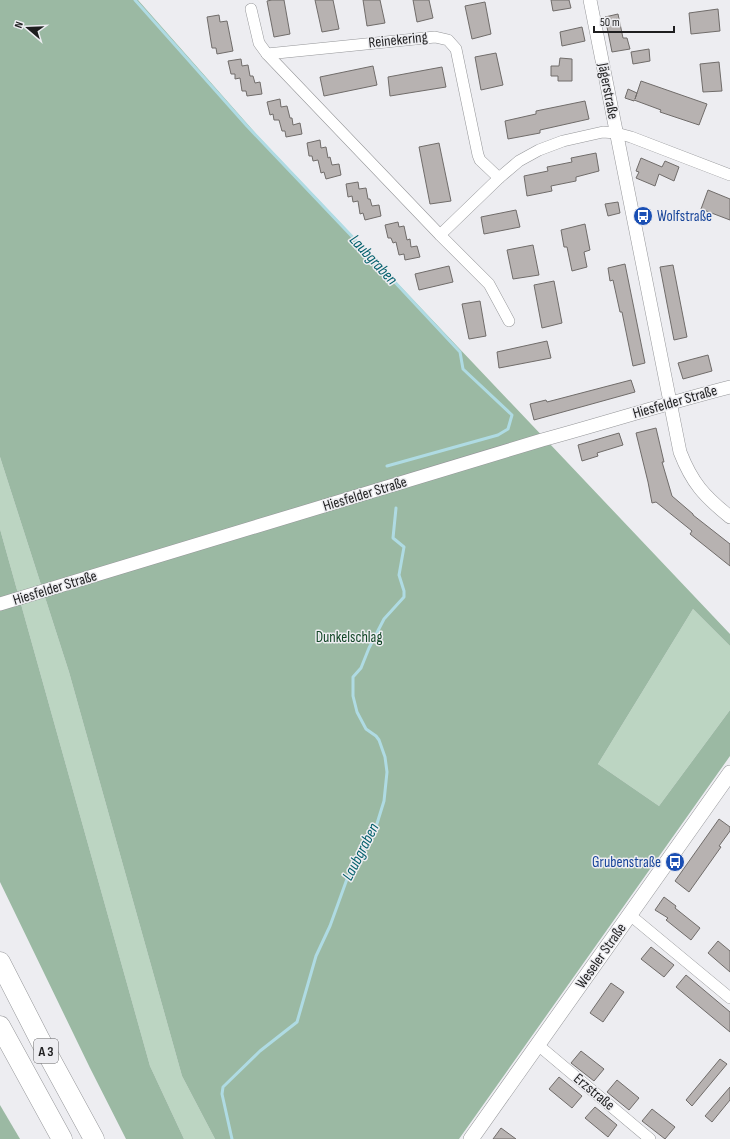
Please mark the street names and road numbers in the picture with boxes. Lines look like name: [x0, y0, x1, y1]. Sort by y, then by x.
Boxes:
street label: Reinekering: [368, 27, 428, 53]
street label: Jägerstraße: [593, 60, 623, 121]
street label: Hiesfelder Straße: [631, 381, 719, 423]
street label: Hiesfelder Straße: [321, 472, 409, 516]
street label: Hiesfelder Straße: [11, 566, 99, 610]
street label: Weseler Straße: [572, 920, 630, 992]
road number: A 3: [34, 1039, 58, 1063]
street label: Erzstraße: [570, 1069, 618, 1115]

